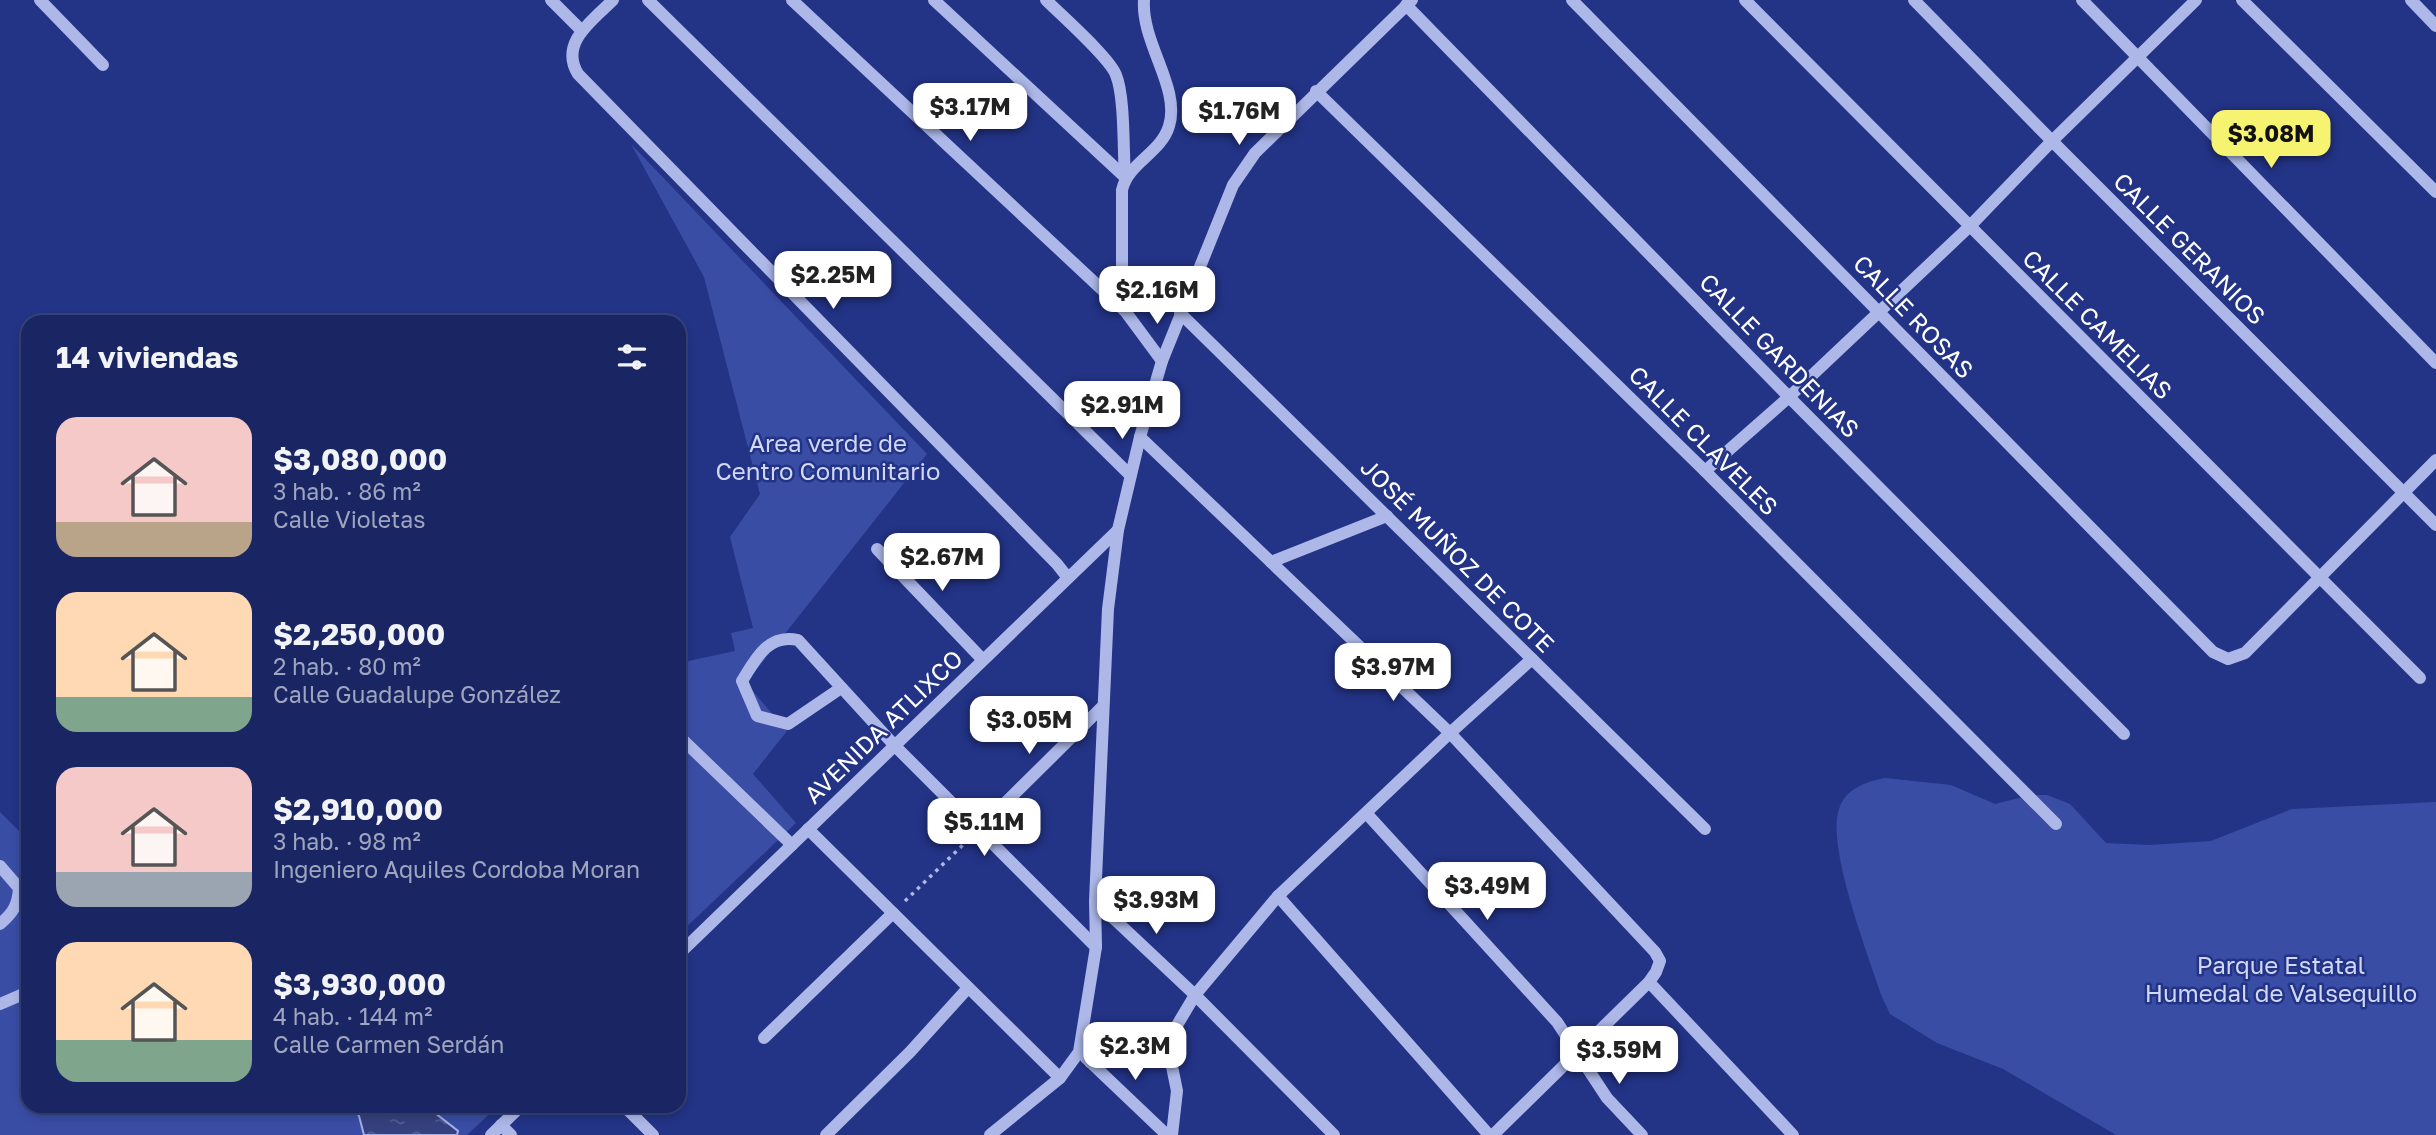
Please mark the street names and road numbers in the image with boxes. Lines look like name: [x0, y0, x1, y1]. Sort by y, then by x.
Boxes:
street label: CALLE GERANIOS: [2108, 166, 2272, 330]
street label: CALLE CAMELIAS: [2017, 243, 2179, 405]
street label: CALLE ROSAS: [1848, 248, 1980, 384]
street label: CALLE GARDENIAS: [1694, 267, 1866, 443]
street label: CALLE CLAVELES: [1623, 359, 1785, 521]
street label: JOSÉ MUÑOZ DE COTE: [1355, 452, 1561, 658]
street label: AVENIDA ATLIXCO: [798, 643, 968, 809]

